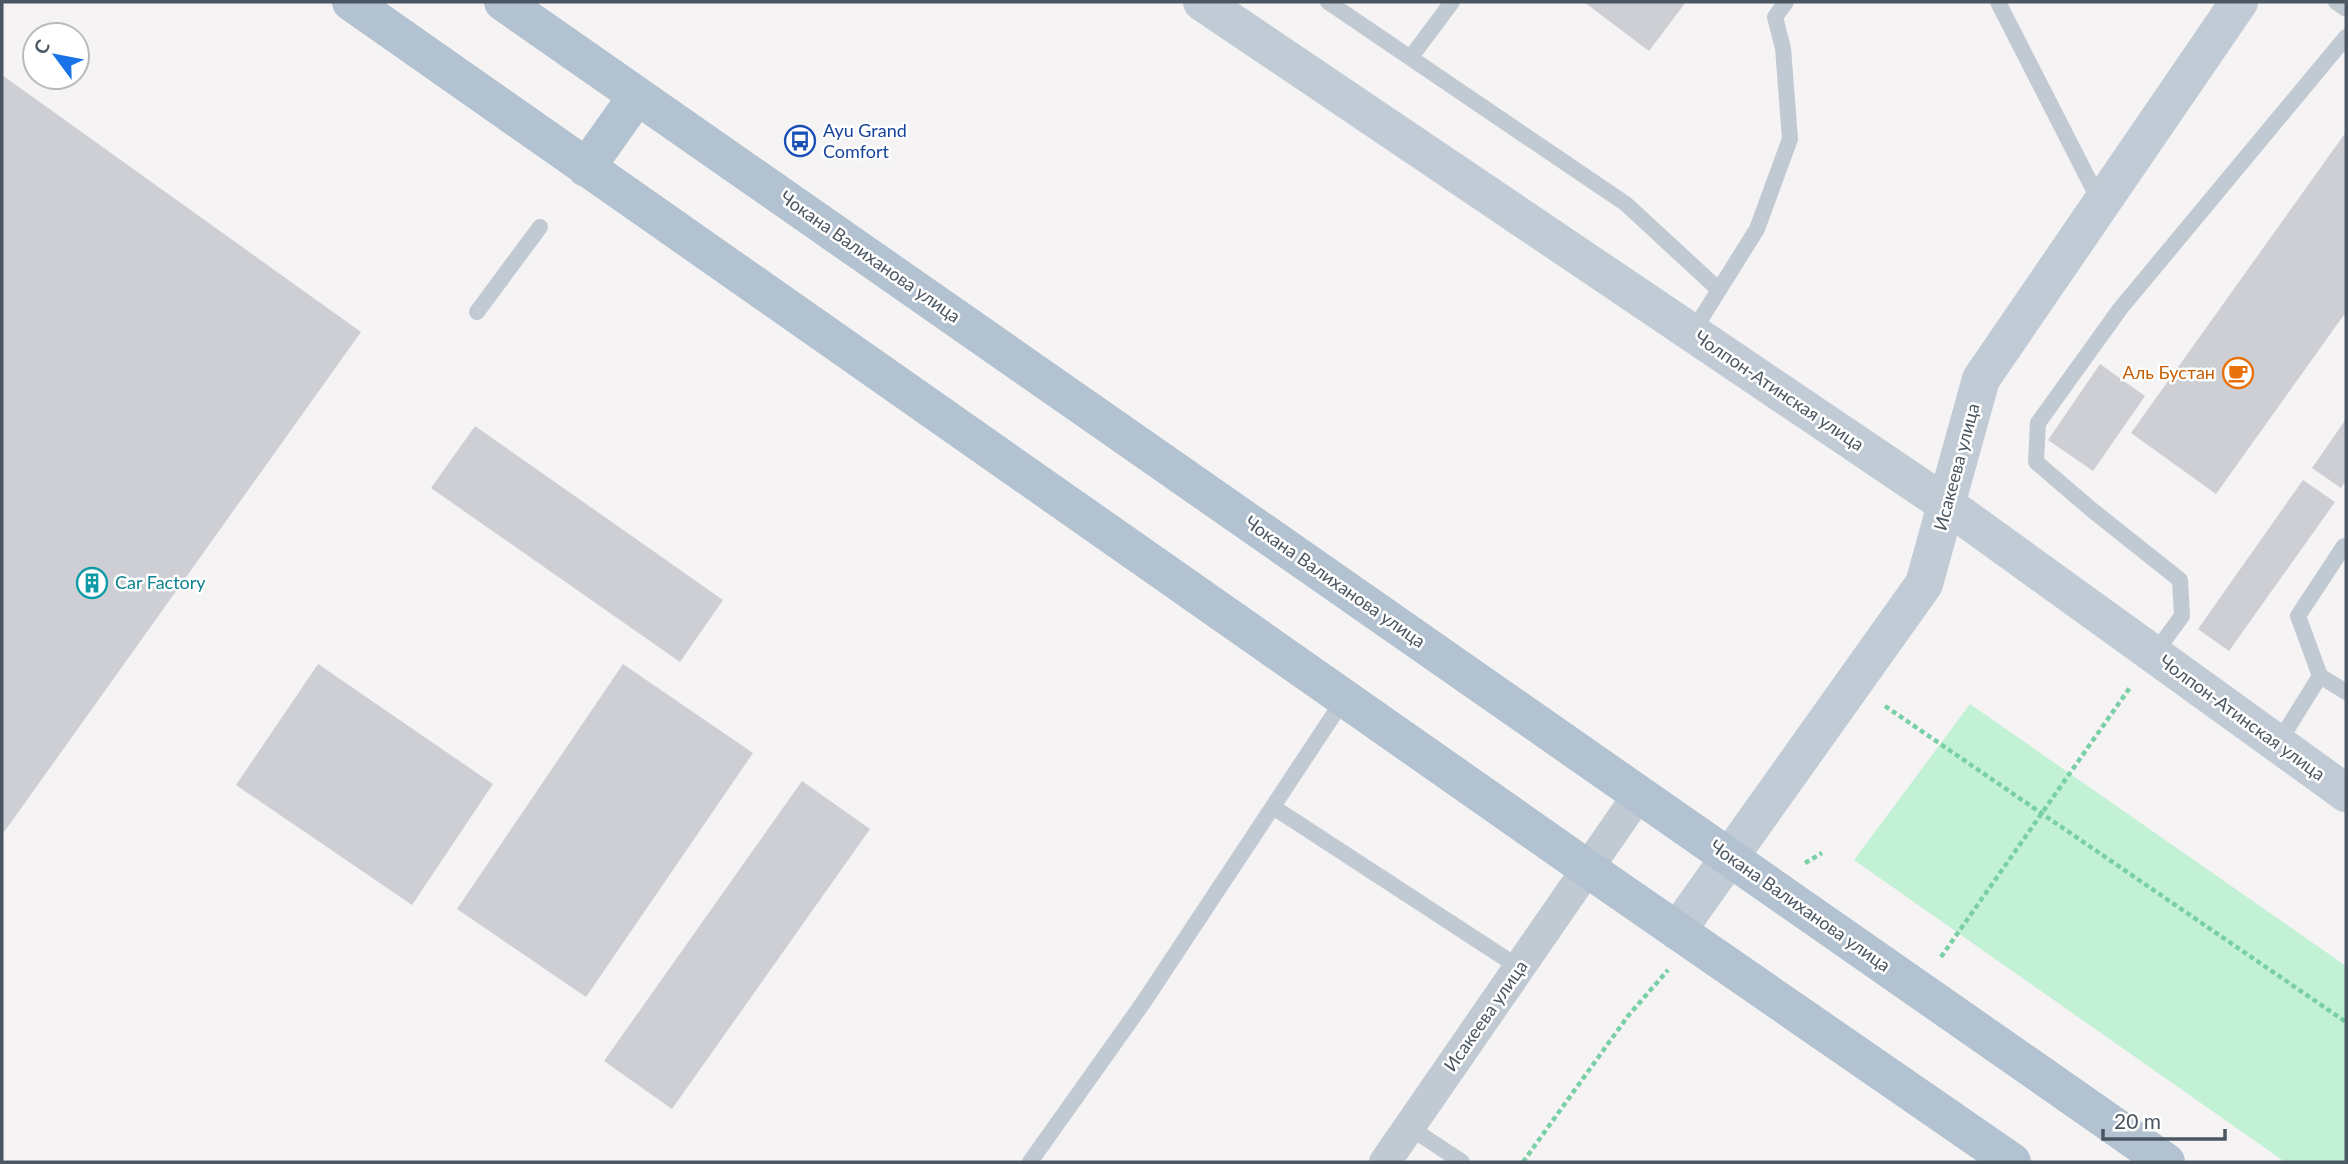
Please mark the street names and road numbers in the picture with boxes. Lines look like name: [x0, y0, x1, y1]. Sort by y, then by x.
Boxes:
street label: Чокана Валиханова улица: [776, 186, 965, 327]
street label: Чолпон-Атинская улица: [1691, 325, 1868, 455]
street label: Исакеева улица: [1929, 401, 1984, 533]
street label: Чокана Валиханова улица: [1241, 511, 1430, 652]
street label: Чолпон-Атинская улица: [2155, 650, 2330, 785]
street label: Чокана Валиханова улица: [1706, 835, 1895, 976]
street label: Исакеева улица: [1439, 956, 1532, 1075]

